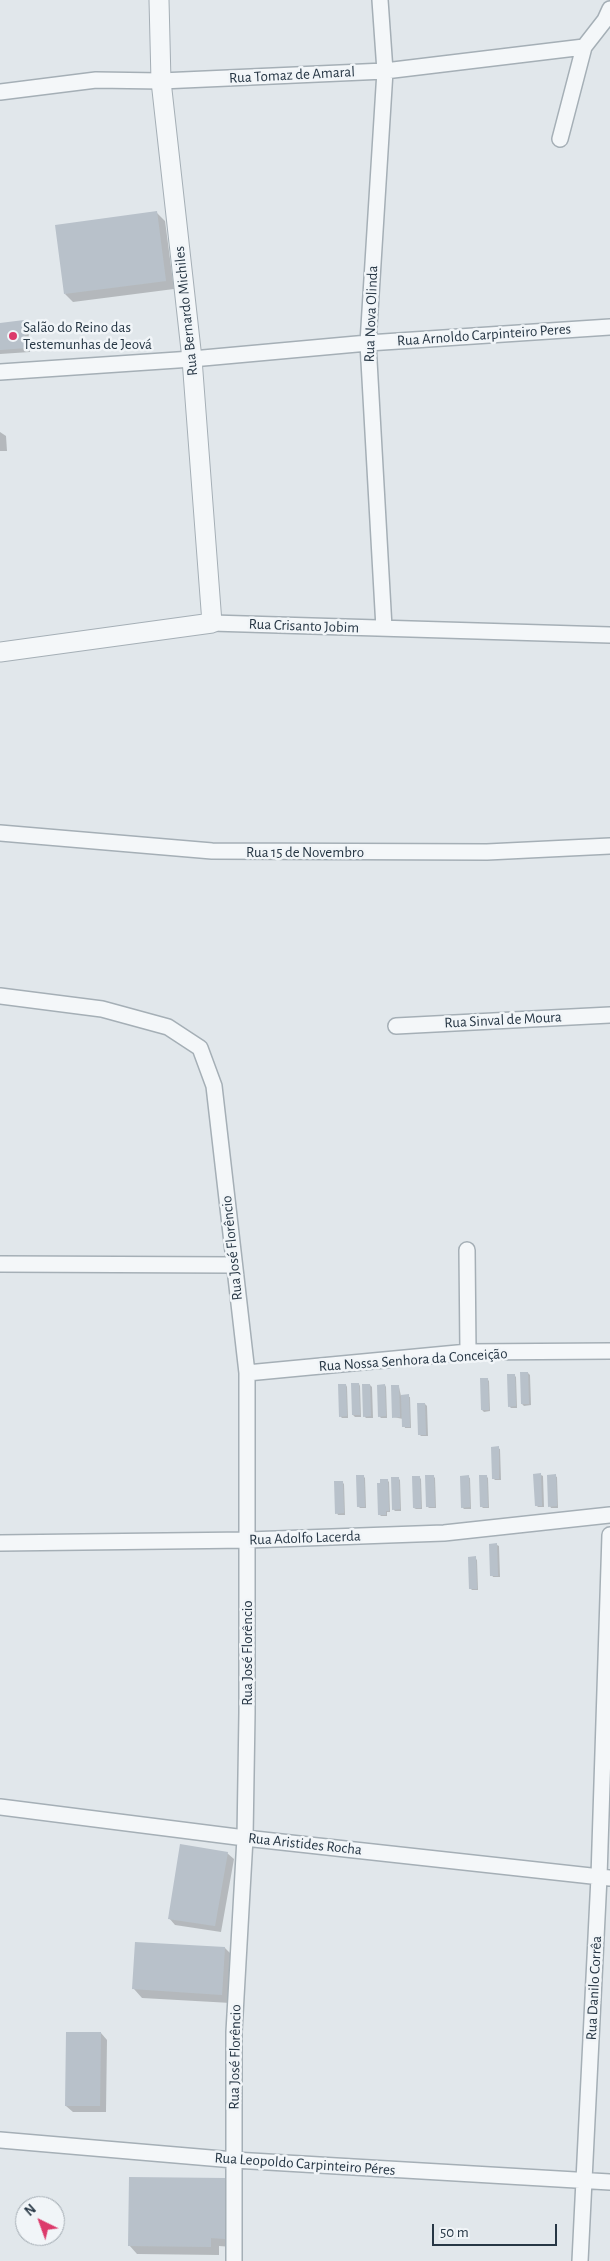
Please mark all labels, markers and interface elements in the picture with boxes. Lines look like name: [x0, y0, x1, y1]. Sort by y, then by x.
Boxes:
street label: Rua Tomaz de Amaral: [229, 63, 355, 87]
street label: Rua Bernardo Michiles: [170, 245, 202, 377]
street label: Rua Nova Olinda: [360, 265, 382, 363]
place label: Salão do Reino das Testemunhas de Jeová: [23, 318, 152, 353]
street label: Rua Arnoldo Carpinteiro Peres: [396, 320, 572, 350]
marker: Salão do Reino das Testemunhas de Jeová: [7, 330, 19, 342]
street label: Rua Crisanto Jobim: [248, 615, 360, 637]
street label: Rua 15 de Novembro: [246, 843, 364, 861]
street label: Rua Sinval de Moura: [444, 1008, 562, 1032]
street label: Rua José Florêncio: [218, 1195, 246, 1301]
street label: Rua Nossa Senhora da Conceição: [318, 1344, 508, 1376]
street label: Rua Adolfo Lacerda: [249, 1527, 361, 1549]
street label: Rua José Florêncio: [238, 1600, 256, 1706]
street label: Rua Aristides Rocha: [247, 1829, 363, 1859]
street label: Rua Danilo Corrêa: [582, 1935, 606, 2041]
street label: Rua José Florêncio: [225, 2004, 245, 2110]
street label: Rua Leopoldo Carpinteiro Péres: [214, 2149, 396, 2179]
north arrow: [15, 2196, 65, 2246]
text: N: [22, 2202, 39, 2219]
scale bar: [435, 2214, 560, 2246]
text: 50 m: [440, 2225, 469, 2240]

